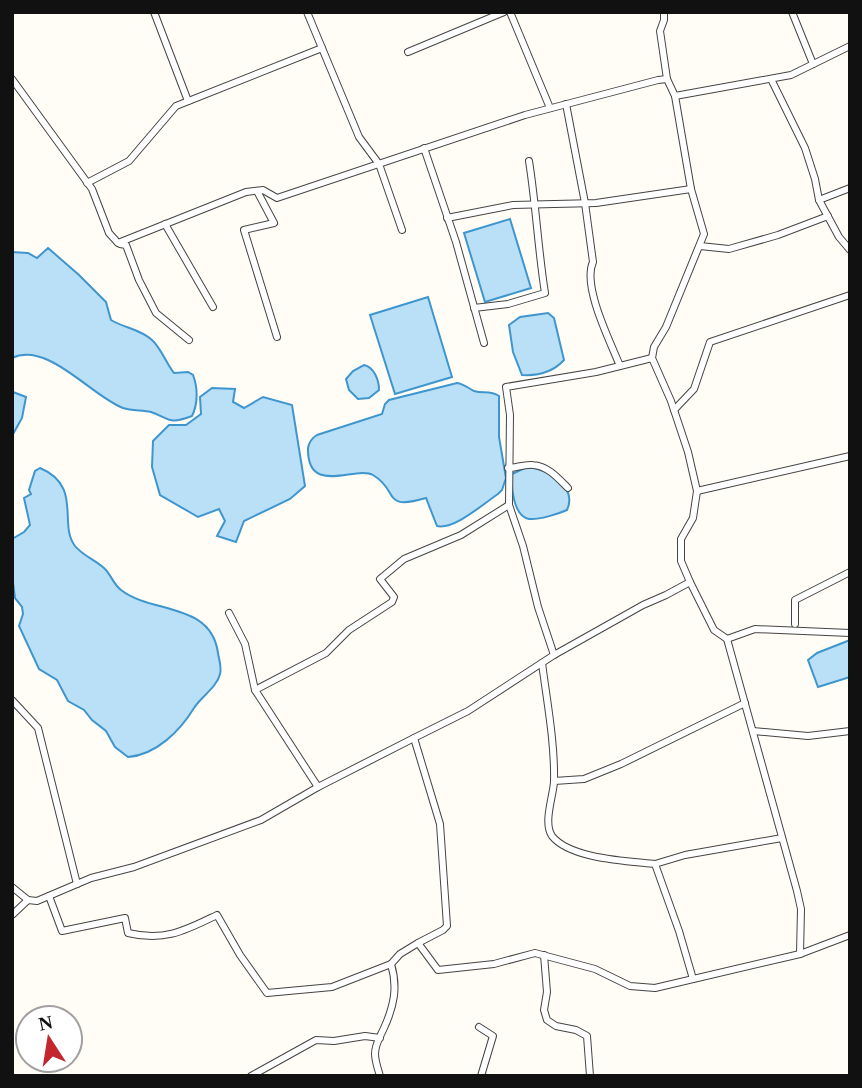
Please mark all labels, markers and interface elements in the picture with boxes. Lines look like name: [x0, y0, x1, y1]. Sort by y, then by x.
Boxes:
north arrow: [14, 1004, 84, 1074]
text: N: [37, 1011, 55, 1035]

